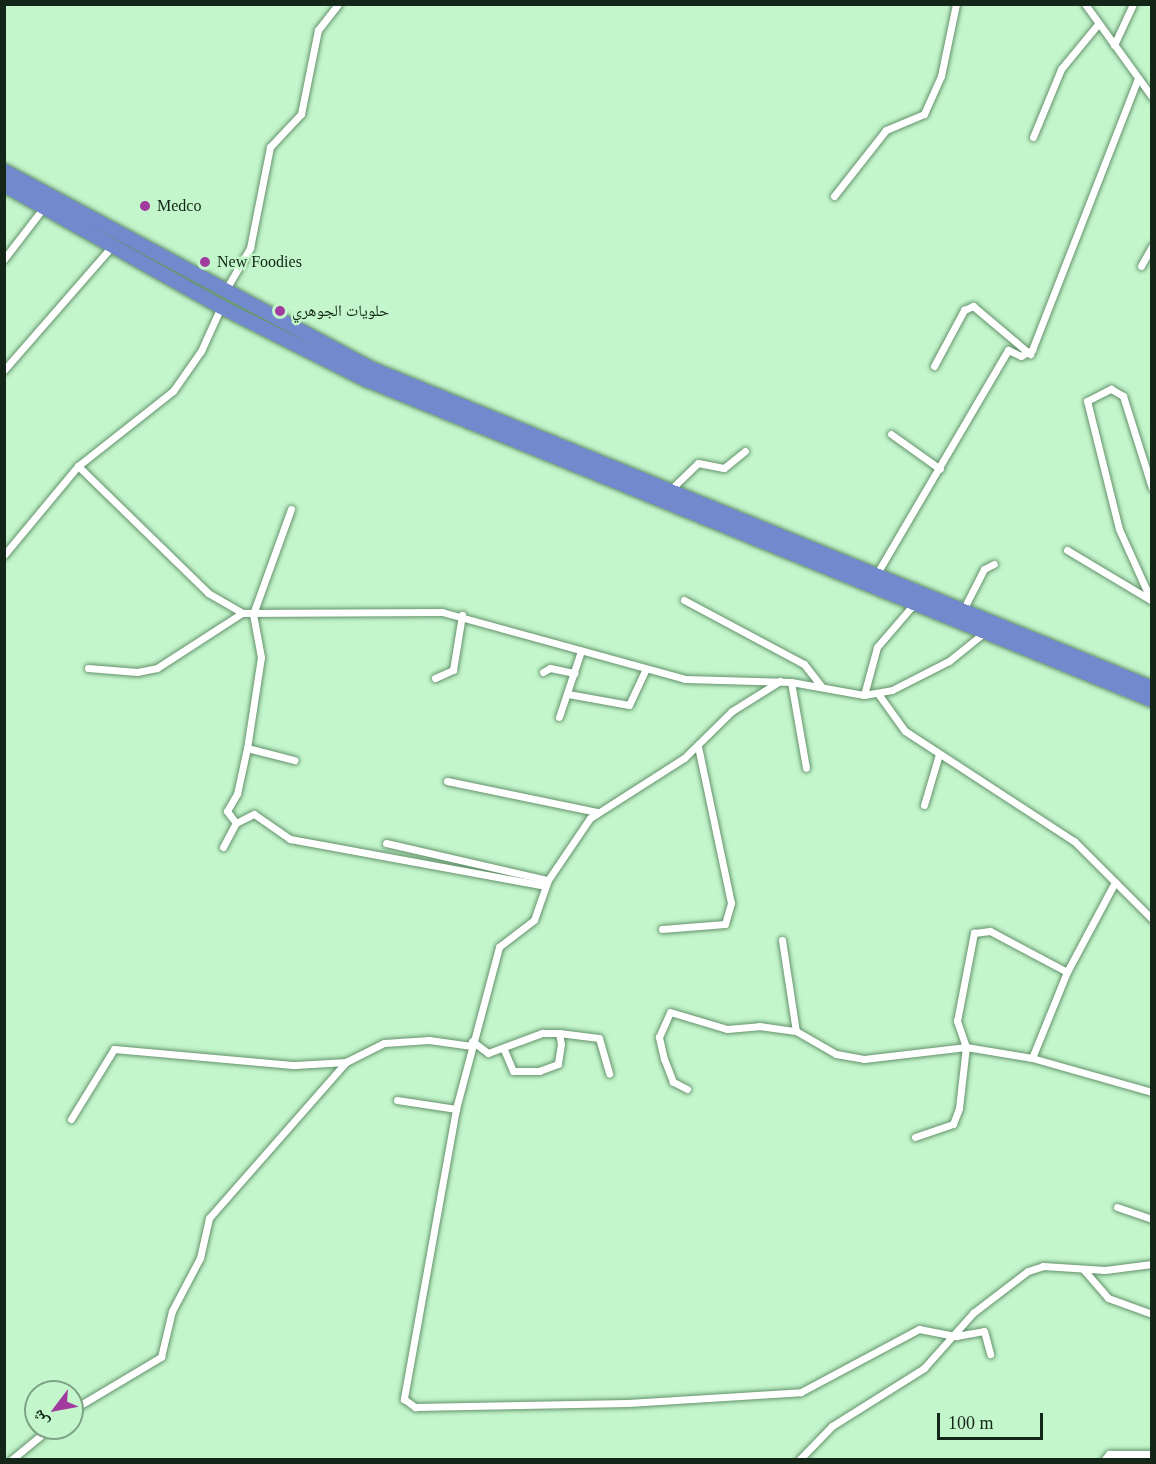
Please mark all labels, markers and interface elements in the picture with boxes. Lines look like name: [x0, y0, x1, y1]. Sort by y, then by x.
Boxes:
place label: Medco: [157, 196, 201, 216]
marker: Medco: [138, 199, 152, 213]
place label: New Foodies: [217, 252, 302, 272]
marker: New Foodies: [198, 255, 212, 269]
place label: حلويات الجوهري: [292, 301, 389, 321]
marker: حلويات الجوهري: [273, 304, 287, 318]
north arrow: [24, 1380, 84, 1440]
scale bar: [940, 1401, 1046, 1439]
text: ش: [28, 1407, 52, 1430]
text: 100 m: [948, 1413, 994, 1433]

